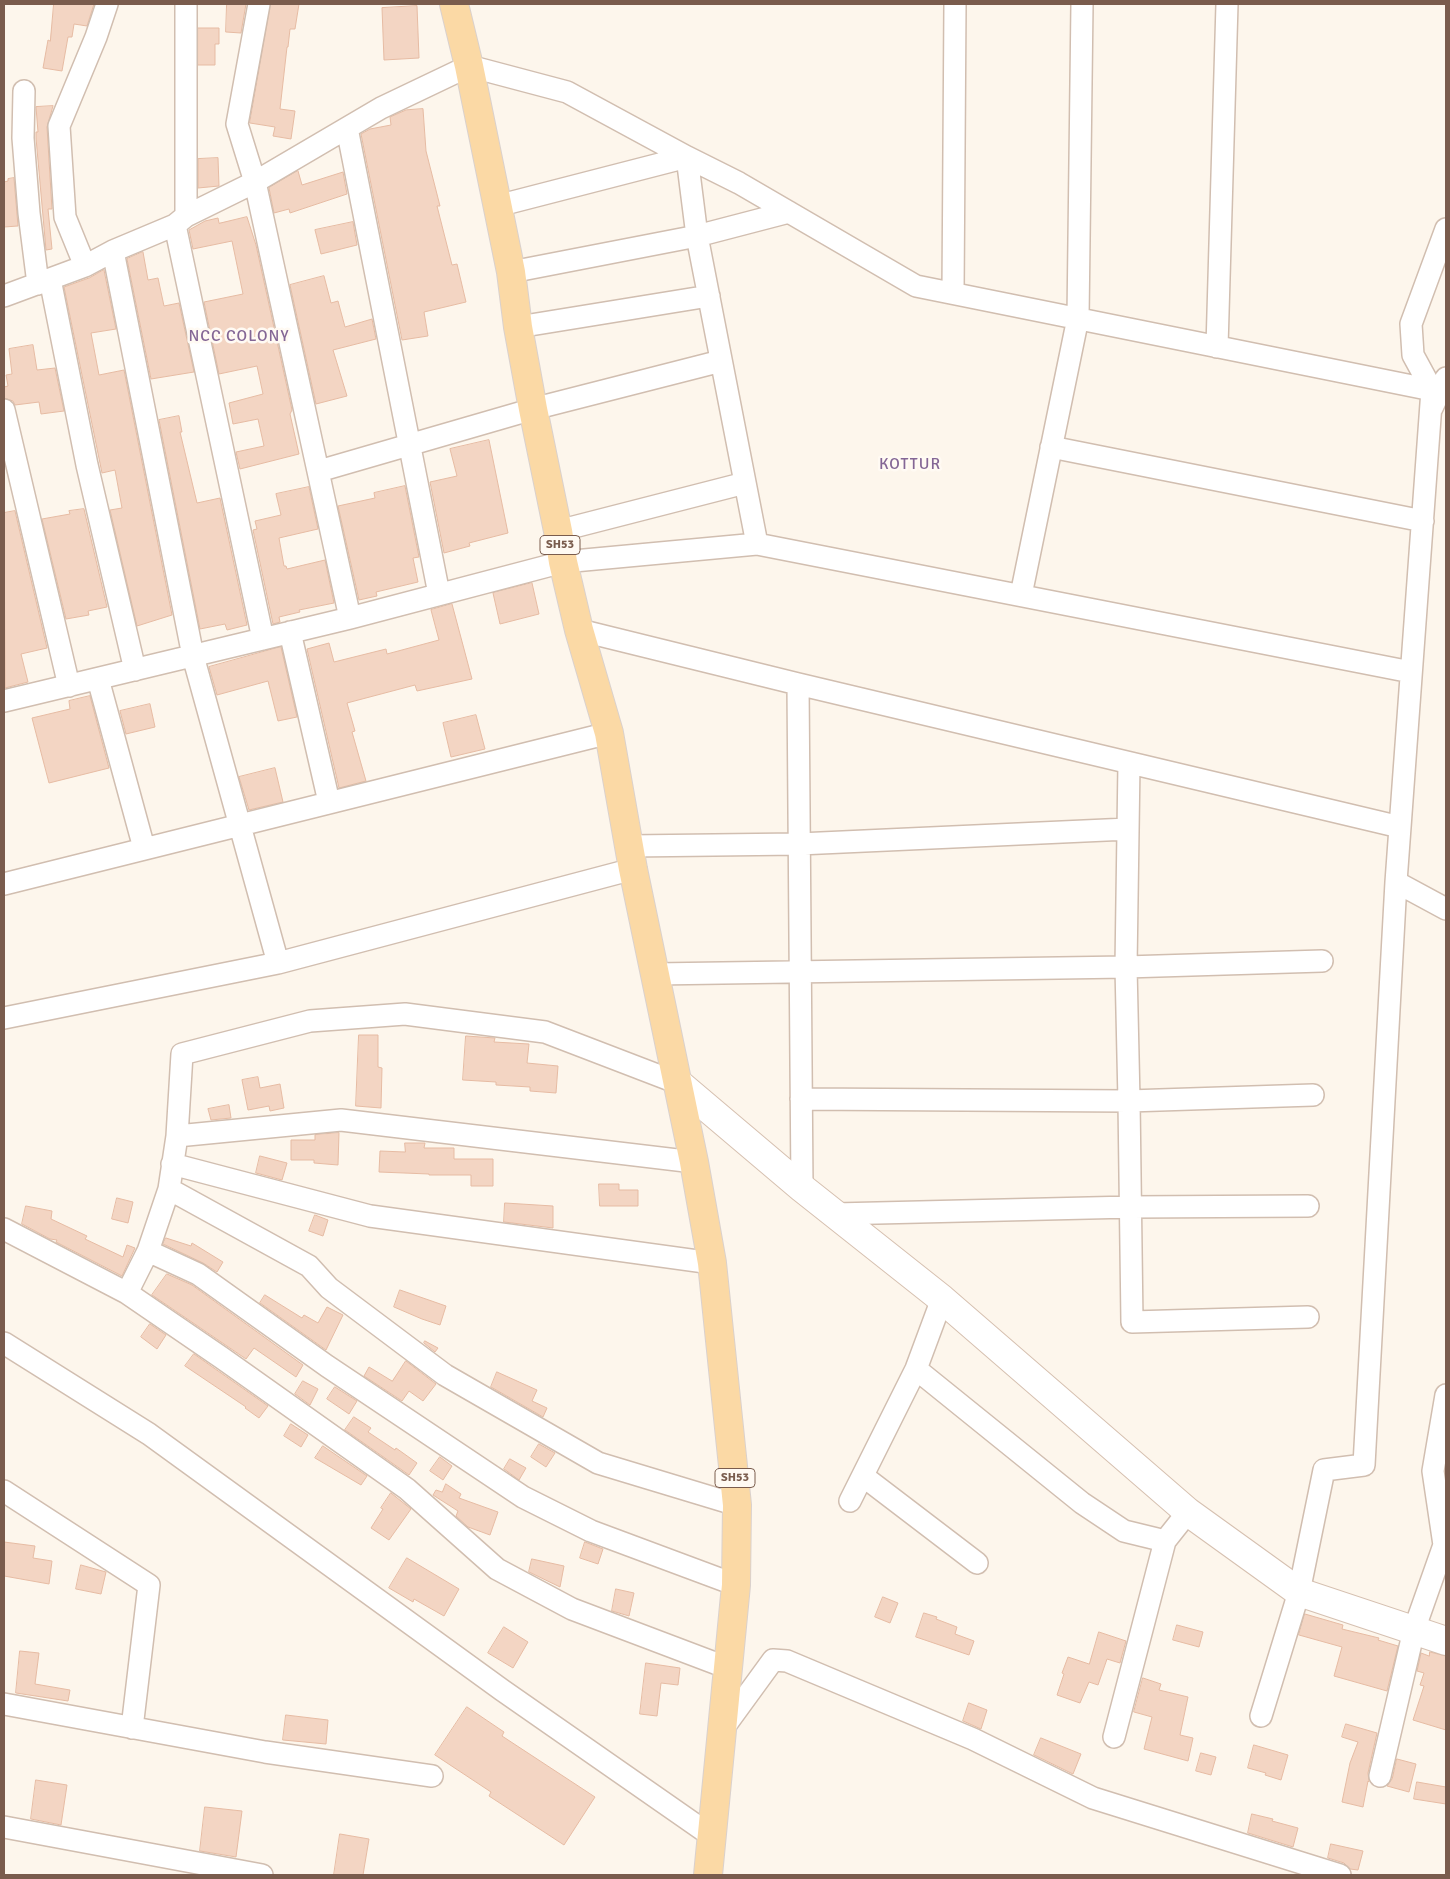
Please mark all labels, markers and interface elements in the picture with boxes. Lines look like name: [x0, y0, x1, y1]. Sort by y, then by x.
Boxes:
district label: NCC COLONY: [187, 327, 291, 347]
district label: KOTTUR: [878, 455, 942, 475]
road number: SH53: [540, 536, 580, 554]
road number: SH53: [715, 1469, 755, 1488]

